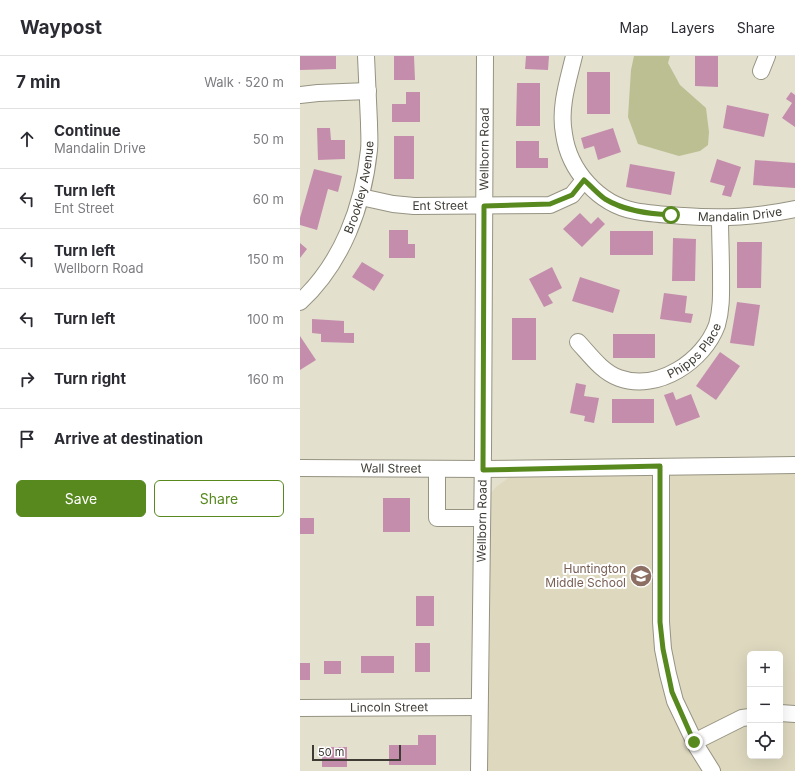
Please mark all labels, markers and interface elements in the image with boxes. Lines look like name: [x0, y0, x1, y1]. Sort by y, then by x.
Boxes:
text: Waypost: [20, 16, 102, 39]
text: Map: [620, 19, 649, 36]
text: Layers: [671, 19, 715, 36]
text: Share: [737, 19, 775, 36]
text: 7 min: [16, 72, 61, 92]
text: Walk · 520 m: [204, 74, 284, 90]
street label: Wellborn Road: [476, 108, 492, 190]
text: Continue: [54, 121, 121, 140]
icon: ahead: [16, 128, 38, 150]
text: 50 m: [253, 131, 284, 147]
text: Mandalin Drive: [54, 140, 146, 156]
street label: Brookley Avenue: [340, 141, 377, 236]
text: Turn left: [54, 181, 115, 200]
icon: left: [16, 188, 38, 210]
text: 60 m: [253, 191, 284, 207]
street label: Ent Street: [412, 198, 468, 213]
text: Ent Street: [54, 200, 114, 216]
street label: Mandalin Drive: [698, 204, 783, 224]
route start: [662, 206, 680, 224]
text: Turn left: [54, 241, 115, 260]
icon: left: [16, 248, 38, 270]
text: 150 m: [248, 251, 284, 267]
text: Wellborn Road: [54, 260, 144, 276]
icon: left: [16, 308, 38, 330]
text: Turn left: [54, 309, 115, 328]
text: 100 m: [247, 311, 284, 327]
street label: Phipps Place: [665, 321, 724, 382]
icon: right: [16, 368, 38, 390]
text: Turn right: [54, 369, 126, 388]
text: 160 m: [247, 371, 284, 387]
icon: arrive: [16, 428, 38, 450]
text: Arrive at destination: [54, 429, 203, 448]
street label: Wall Street: [360, 460, 422, 476]
button: Save: [16, 480, 146, 517]
button: Share: [154, 480, 284, 517]
street label: Wellborn Road: [474, 480, 490, 562]
place label: Huntington Middle School: [545, 561, 626, 590]
school or university icon: Huntington Middle School: [628, 563, 654, 589]
map controls: [747, 651, 783, 759]
button: +: [747, 651, 783, 687]
button: −: [747, 687, 783, 723]
street label: Lincoln Street: [350, 699, 428, 715]
button: locate: [747, 723, 783, 759]
route end: [685, 733, 703, 751]
scale bar: [312, 743, 401, 762]
text: 50 m: [318, 745, 344, 759]

